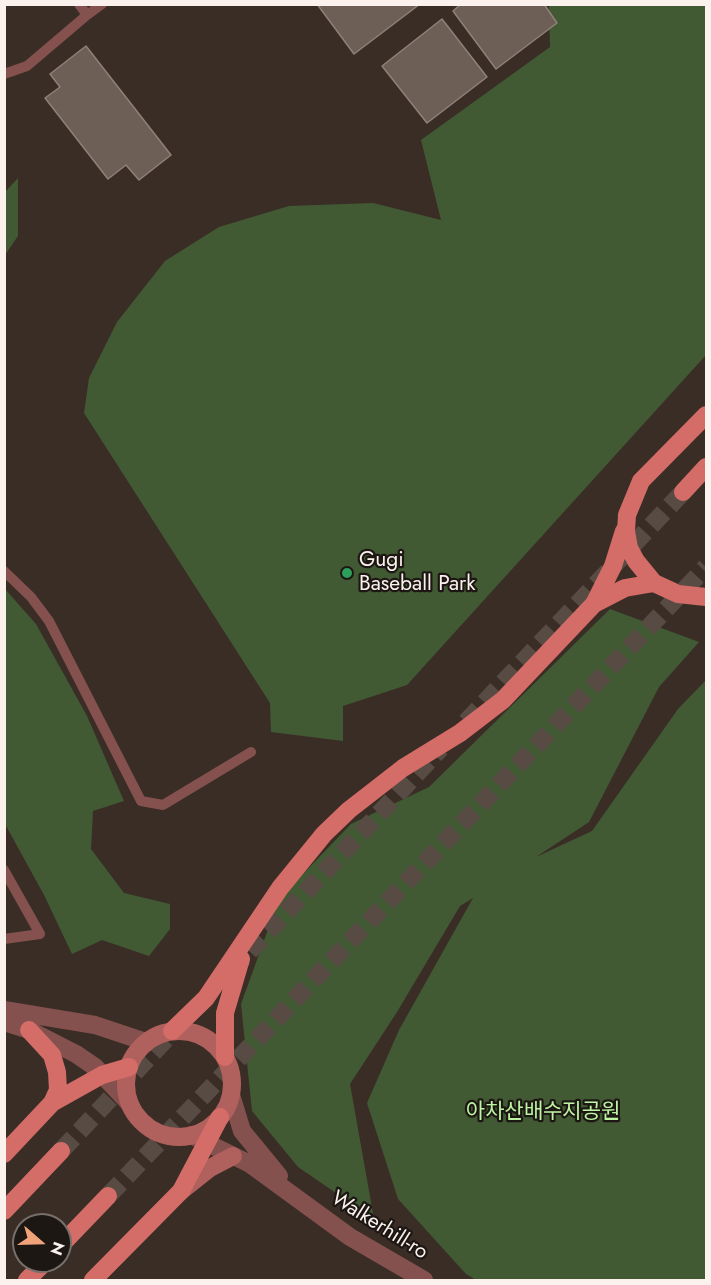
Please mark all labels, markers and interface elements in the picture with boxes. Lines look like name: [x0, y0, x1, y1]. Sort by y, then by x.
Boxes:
place label: Gugi Baseball Park: [359, 548, 476, 598]
marker: Gugi Baseball Park: [340, 566, 354, 580]
park label: 아차산배수지공원: [466, 1100, 620, 1126]
street label: Walkerhill-ro: [326, 1186, 432, 1266]
north arrow: [12, 1213, 72, 1273]
text: N: [45, 1239, 70, 1259]

